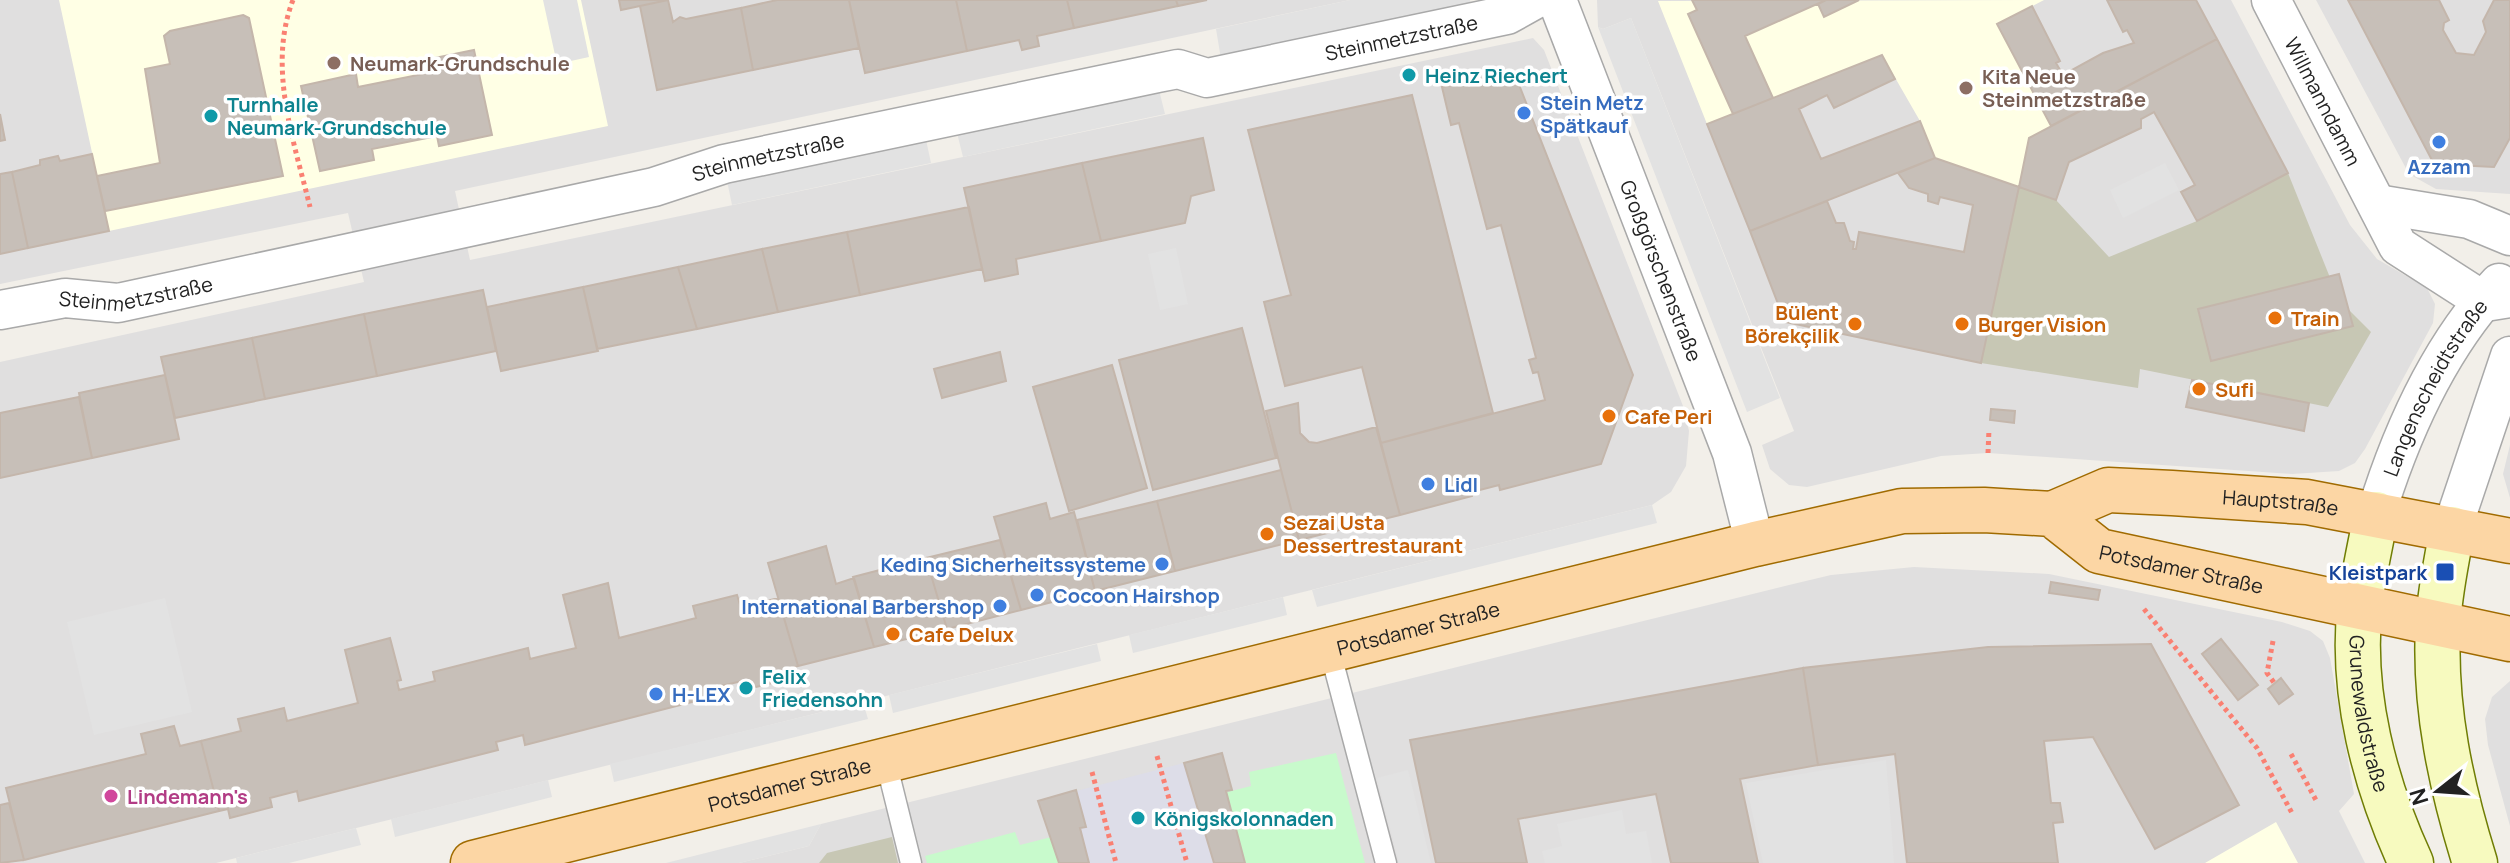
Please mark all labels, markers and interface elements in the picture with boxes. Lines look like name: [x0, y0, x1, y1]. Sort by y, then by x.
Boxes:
street label: Steinmetzstraße: [1322, 8, 1480, 66]
street label: Willmanndamm: [2279, 32, 2368, 170]
place label: Neumark-Grundschule: [350, 50, 570, 77]
marker: Neumark-Grundschule: [325, 54, 343, 72]
place label: Heinz Riechert: [1425, 62, 1568, 89]
place label: Kita Neue Steinmetzstraße: [1982, 63, 2146, 113]
marker: Heinz Riechert: [1400, 66, 1418, 84]
marker: Kita Neue Steinmetzstraße: [1957, 79, 1975, 97]
place label: Stein Metz Spätkauf: [1540, 89, 1644, 139]
place label: Turnhalle Neumark-Grundschule: [227, 91, 447, 141]
marker: Stein Metz Spätkauf: [1515, 104, 1533, 122]
marker: Turnhalle Neumark-Grundschule: [202, 107, 220, 125]
street label: Steinmetzstraße: [688, 126, 847, 187]
marker: Azzam: [2430, 133, 2448, 151]
place label: Azzam: [2407, 153, 2471, 180]
street label: Großgörschenstraße: [1614, 176, 1709, 365]
street label: Steinmetzstraße: [58, 269, 215, 317]
street label: Langenscheidtstraße: [2376, 293, 2493, 480]
place label: Bülent Börekçilik: [1745, 299, 1840, 349]
place label: Train: [2291, 305, 2340, 332]
marker: Train: [2266, 309, 2284, 327]
place label: Burger Vision: [1978, 311, 2106, 338]
marker: Bülent Börekçilik: [1846, 315, 1864, 333]
marker: Burger Vision: [1953, 315, 1971, 333]
place label: Sufi: [2215, 376, 2254, 403]
marker: Sufi: [2190, 380, 2208, 398]
place label: Cafe Peri: [1625, 403, 1713, 430]
marker: Cafe Peri: [1600, 407, 1618, 425]
place label: Lidl: [1444, 471, 1478, 498]
marker: Lidl: [1419, 475, 1437, 493]
street label: Hauptstraße: [2222, 483, 2341, 521]
place label: Sezai Usta Dessertrestaurant: [1283, 509, 1463, 559]
marker: Sezai Usta Dessertrestaurant: [1258, 525, 1276, 543]
street label: Potsdamer Straße: [2097, 538, 2266, 599]
place label: Keding Sicherheitssysteme: [880, 551, 1146, 578]
marker: Keding Sicherheitssysteme: [1153, 555, 1171, 573]
place label: Kleistpark: [2329, 559, 2428, 586]
marker: Kleistpark: [2434, 561, 2456, 583]
place label: Cocoon Hairshop: [1053, 582, 1220, 609]
marker: Cocoon Hairshop: [1028, 586, 1046, 604]
place label: International Barbershop: [741, 593, 984, 620]
street label: Potsdamer Straße: [1334, 595, 1503, 661]
marker: International Barbershop: [991, 597, 1009, 615]
place label: Cafe Delux: [909, 621, 1014, 648]
marker: Cafe Delux: [884, 625, 902, 643]
street label: Grunewaldstraße: [2344, 635, 2396, 795]
place label: Felix Friedensohn: [762, 663, 883, 713]
marker: Felix Friedensohn: [737, 679, 755, 697]
place label: H-LEX: [672, 681, 730, 708]
marker: H-LEX: [647, 685, 665, 703]
street label: Potsdamer Straße: [705, 751, 874, 818]
north arrow: [2398, 751, 2478, 831]
place label: Lindemann's: [127, 783, 248, 810]
text: N: [2402, 785, 2436, 809]
marker: Lindemann's: [102, 787, 120, 805]
place label: Königskolonnaden: [1154, 805, 1334, 832]
marker: Königskolonnaden: [1129, 809, 1147, 827]

